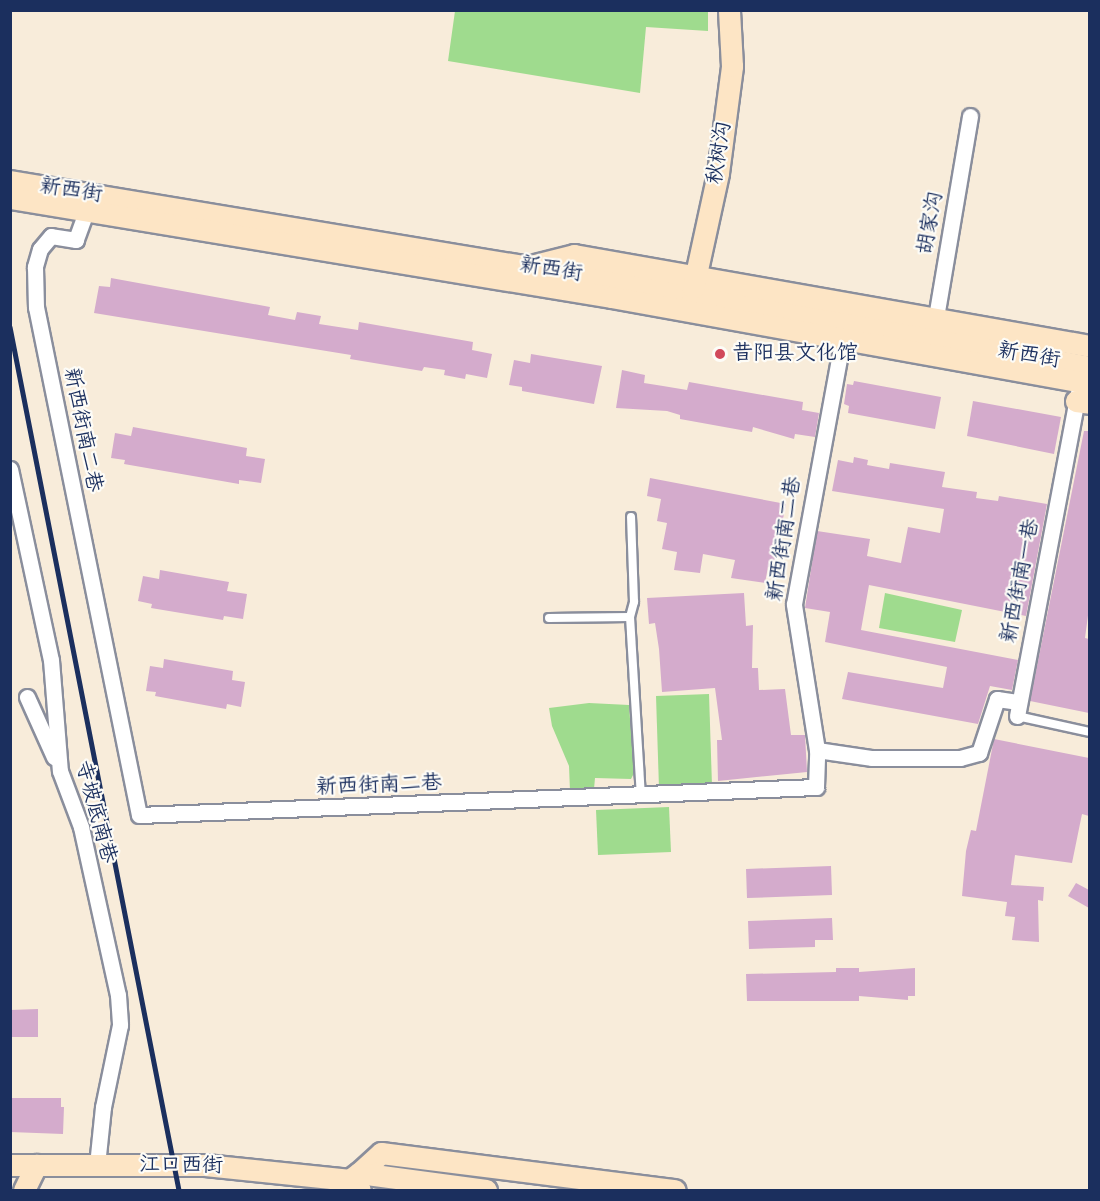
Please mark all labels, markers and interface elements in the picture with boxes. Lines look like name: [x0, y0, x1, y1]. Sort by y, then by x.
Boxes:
street label: 秋树沟: [703, 120, 737, 186]
street label: 新西街: [38, 174, 104, 208]
street label: 胡家沟: [913, 190, 949, 256]
street label: 新西街: [518, 253, 584, 287]
street label: 新西街: [996, 338, 1062, 374]
place label: 昔阳县文化馆: [732, 341, 858, 367]
marker: 昔阳县文化馆: [713, 347, 727, 361]
street label: 新西街南二巷: [58, 366, 106, 494]
street label: 新西街南二巷: [763, 475, 807, 603]
street label: 新西街南一巷: [997, 517, 1045, 645]
street label: 寺坡底南巷: [69, 758, 121, 866]
street label: 新西街南二巷: [316, 771, 442, 801]
street label: 江口西街: [139, 1153, 223, 1179]

